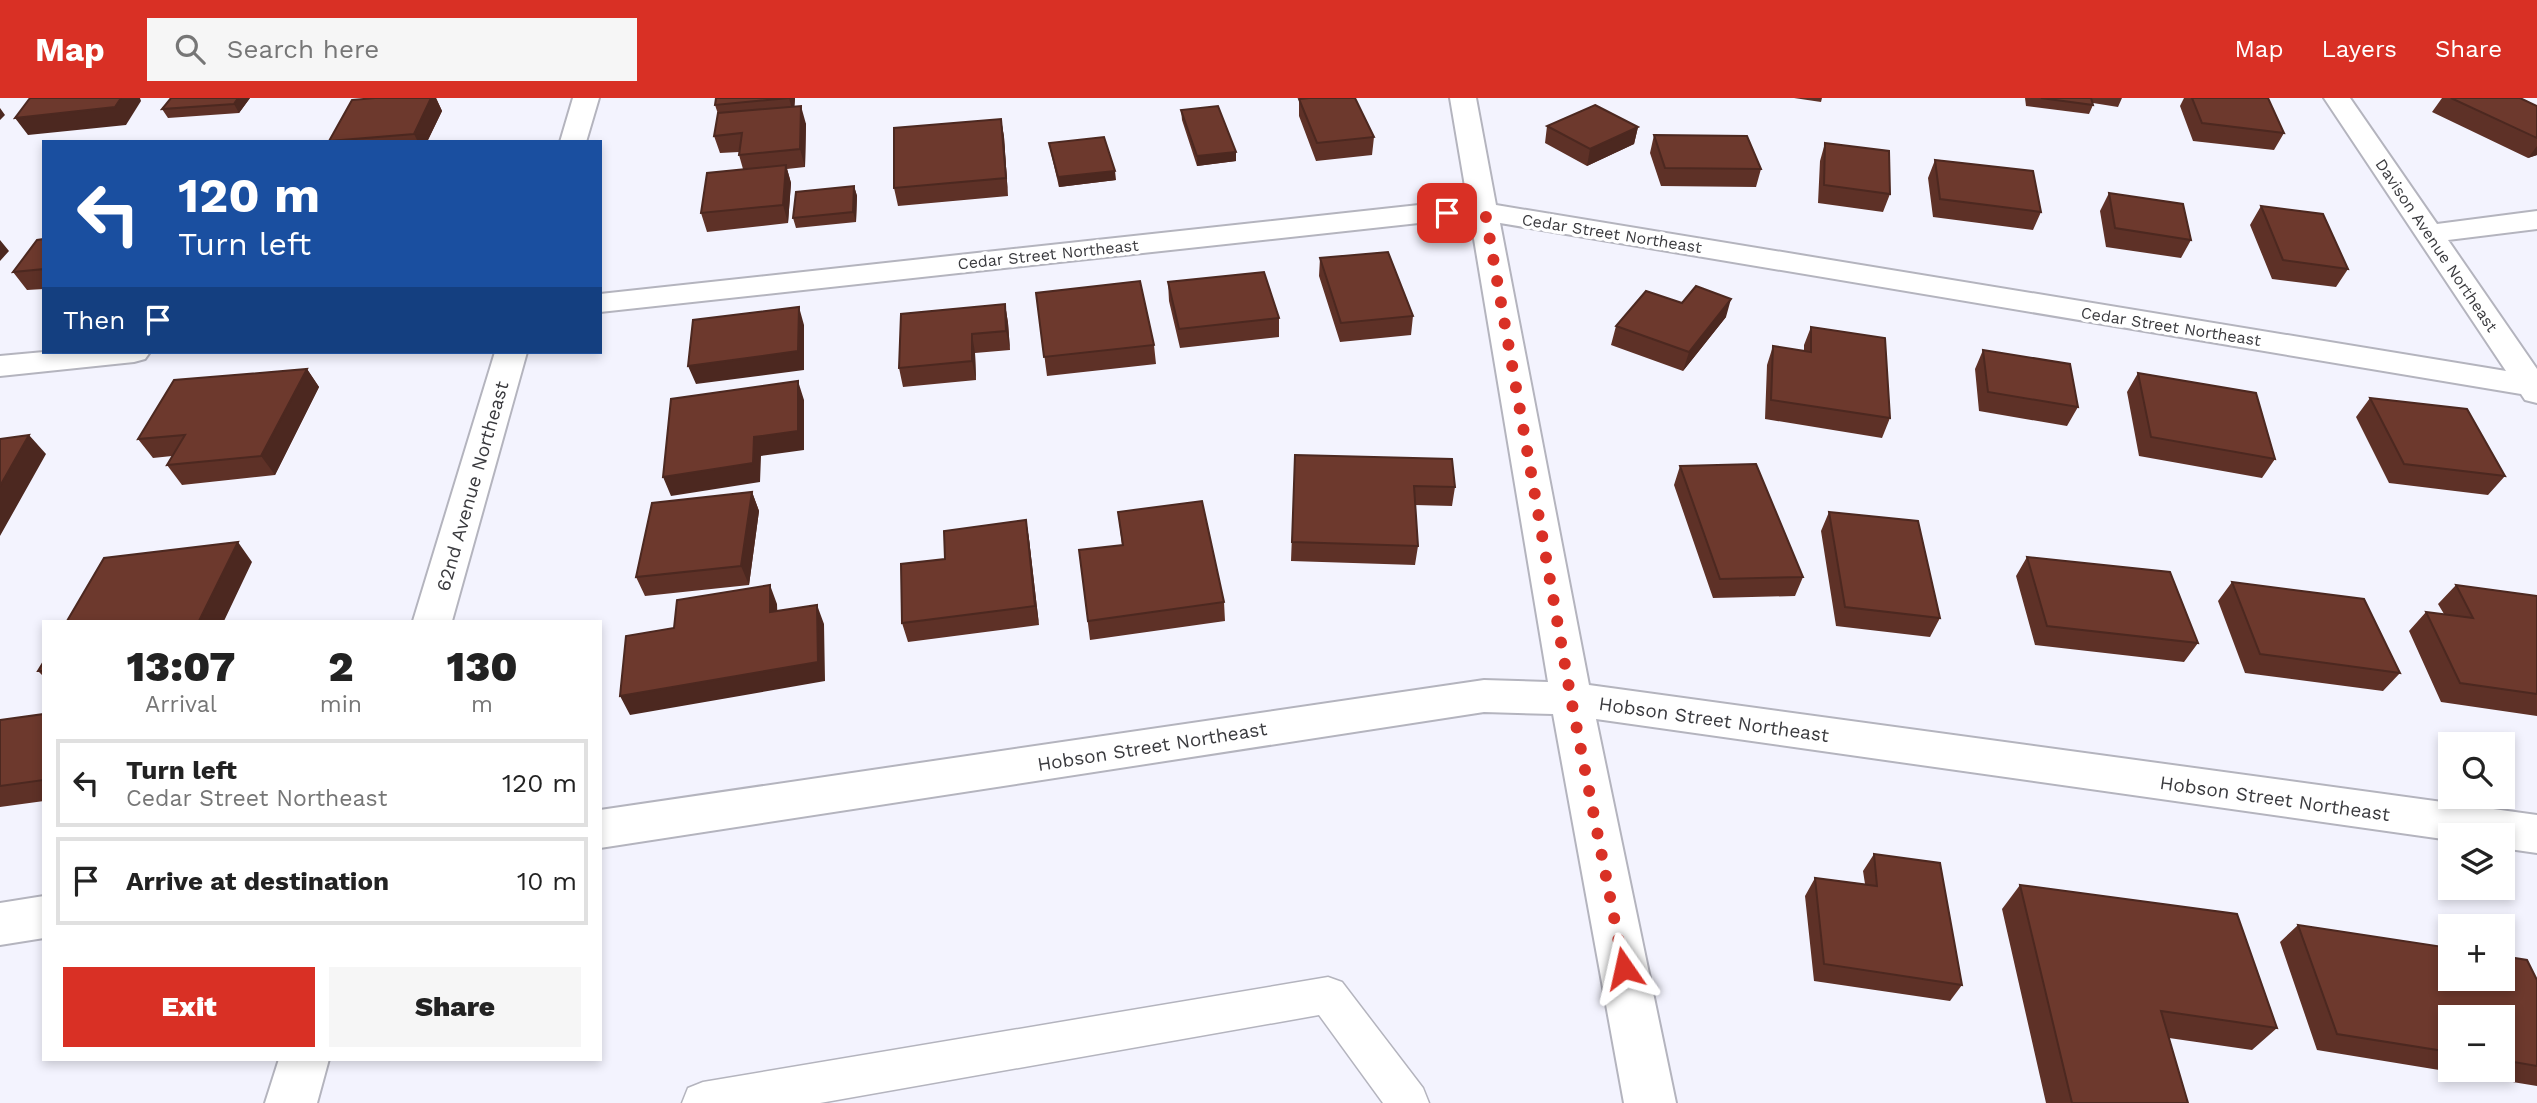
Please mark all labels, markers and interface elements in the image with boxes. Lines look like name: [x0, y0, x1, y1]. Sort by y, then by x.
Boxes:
search box: [147, 18, 637, 81]
text: Map: [35, 30, 105, 69]
icon: search: [171, 30, 209, 68]
text: Search here: [227, 34, 379, 64]
text: Map: [2235, 35, 2283, 63]
text: Layers: [2321, 35, 2397, 63]
text: Share: [2435, 35, 2502, 63]
street label: Davison Avenue Northeast: [2371, 155, 2502, 336]
text: 120 m: [178, 166, 320, 224]
icon: left: [63, 168, 154, 259]
pin: [1417, 183, 1477, 243]
icon: arrive: [1428, 194, 1466, 232]
street label: Cedar Street Northeast: [1521, 210, 1703, 257]
text: Turn left: [178, 225, 311, 263]
street label: Cedar Street Northeast: [957, 236, 1140, 273]
icon: arrive: [139, 301, 177, 339]
street label: Cedar Street Northeast: [2080, 303, 2262, 350]
text: Then: [63, 305, 125, 335]
street label: 62nd Avenue Northeast: [431, 378, 514, 594]
text: 13:07: [126, 642, 235, 691]
text: 2: [328, 642, 354, 691]
text: 130: [446, 642, 518, 691]
text: Arrival: [145, 691, 217, 718]
text: min: [320, 691, 362, 718]
text: m: [471, 691, 493, 718]
street label: Hobson Street Northeast: [1597, 692, 1831, 747]
street label: Hobson Street Northeast: [1036, 717, 1269, 776]
map controls: [2438, 732, 2515, 1082]
button: search: [2438, 732, 2515, 809]
text: Turn left: [126, 755, 237, 785]
icon: left: [67, 764, 105, 802]
text: 120 m: [502, 768, 577, 798]
street label: Hobson Street Northeast: [2158, 771, 2392, 826]
text: Cedar Street Northeast: [126, 785, 387, 812]
button: layers: [2438, 823, 2515, 900]
icon: arrive: [67, 862, 105, 900]
text: Arrive at destination: [126, 866, 389, 896]
text: 10 m: [517, 866, 577, 896]
button: +: [2438, 914, 2515, 991]
position arrow: [1587, 931, 1661, 1005]
button: Exit: [63, 967, 315, 1047]
button: Share: [329, 967, 581, 1047]
button: −: [2438, 1005, 2515, 1082]

